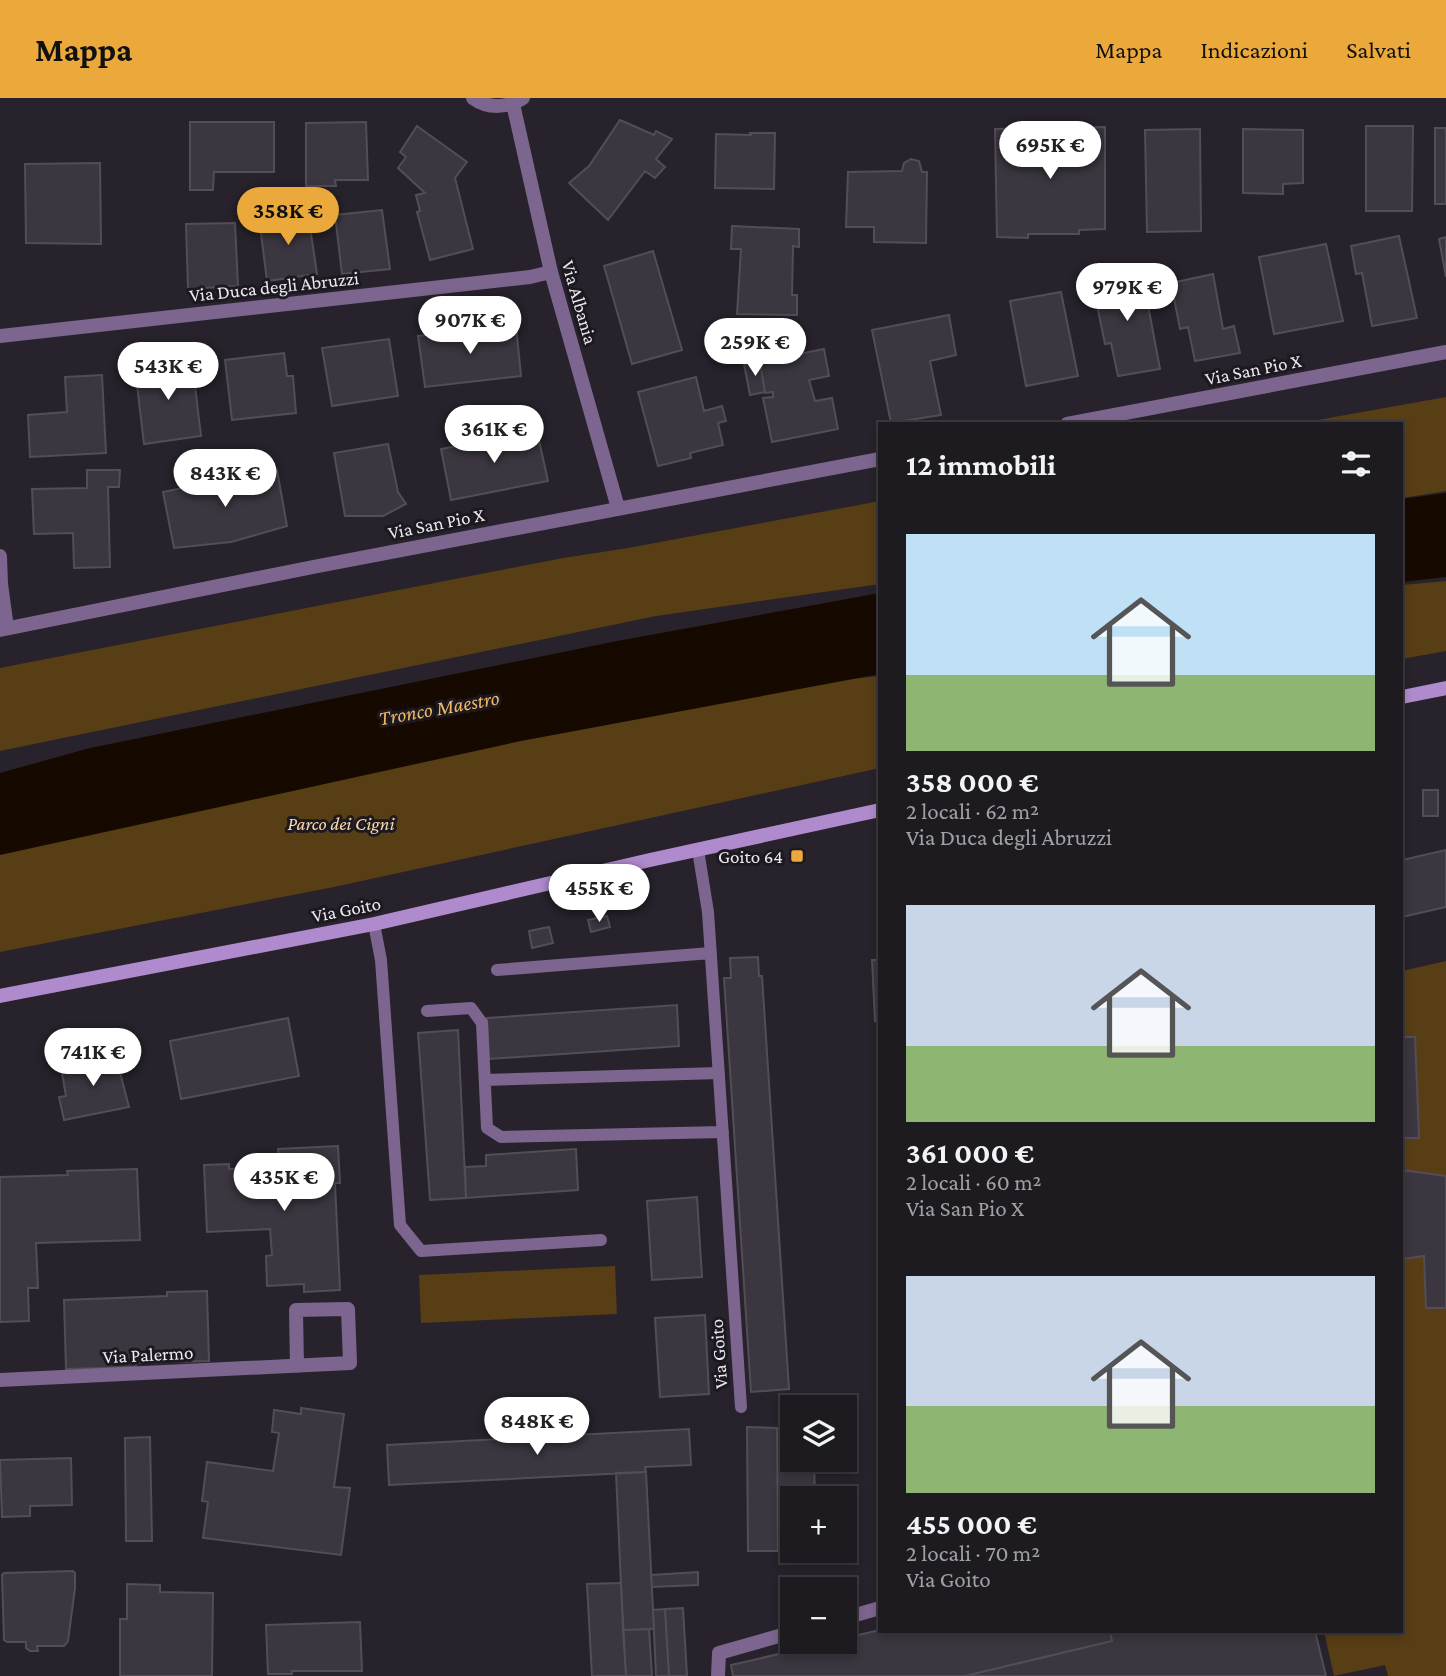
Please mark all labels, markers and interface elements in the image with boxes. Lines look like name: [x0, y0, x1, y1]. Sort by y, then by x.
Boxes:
text: Mappa: [35, 31, 132, 68]
text: Mappa: [1095, 36, 1162, 63]
text: Indicazioni: [1200, 36, 1308, 63]
text: Salvati: [1346, 36, 1411, 63]
pin: 695K €: [993, 122, 1107, 181]
text: 695K €: [1015, 131, 1085, 157]
pin: 358K €: [231, 188, 345, 247]
text: 358K €: [253, 197, 323, 223]
street label: Via Albania: [558, 258, 602, 347]
pin: 979K €: [1070, 264, 1184, 323]
street label: Via Duca degli Abruzzi: [188, 267, 360, 306]
text: 979K €: [1092, 273, 1162, 299]
pin: 907K €: [413, 296, 527, 356]
text: 907K €: [434, 306, 506, 332]
pin: 259K €: [698, 318, 812, 378]
text: 259K €: [720, 328, 790, 354]
pin: 543K €: [111, 342, 225, 402]
street label: Via San Pio X: [1203, 350, 1303, 389]
text: 543K €: [134, 352, 202, 378]
pin: 361K €: [437, 406, 551, 465]
text: 361K €: [461, 415, 527, 441]
icon: filters: [1337, 445, 1375, 483]
text: 12 immobili: [906, 448, 1056, 481]
pin: 843K €: [168, 450, 282, 509]
text: 843K €: [190, 459, 261, 485]
street label: Via San Pio X: [386, 504, 486, 543]
icon: home: [1078, 579, 1204, 705]
water label: Tronco Maestro: [377, 686, 501, 730]
text: 358 000 €: [906, 765, 1039, 798]
text: 2 locali · 62 m²: [906, 798, 1039, 824]
park label: Parco dei Cigni: [287, 813, 395, 834]
text: Via Duca degli Abruzzi: [906, 824, 1112, 850]
place label: Goito 64: [718, 846, 783, 867]
marker: Goito 64: [789, 848, 805, 864]
pin: 455K €: [542, 864, 656, 924]
text: 455K €: [565, 874, 633, 900]
street label: Via Goito: [310, 893, 382, 926]
icon: home: [1078, 950, 1204, 1076]
pin: 741K €: [36, 1028, 150, 1088]
text: 741K €: [60, 1038, 126, 1064]
text: 361 000 €: [906, 1136, 1034, 1169]
pin: 435K €: [227, 1154, 341, 1213]
text: 435K €: [250, 1163, 318, 1189]
text: 2 locali · 60 m²: [906, 1169, 1042, 1195]
text: Via San Pio X: [906, 1195, 1024, 1221]
street label: Via Goito: [706, 1318, 731, 1390]
icon: home: [1078, 1321, 1204, 1447]
street label: Via Palermo: [102, 1342, 194, 1367]
map controls: [780, 1395, 857, 1654]
button: layers: [780, 1395, 857, 1472]
pin: 848K €: [480, 1398, 594, 1457]
text: 848K €: [500, 1407, 574, 1433]
button: +: [780, 1486, 857, 1563]
text: 455 000 €: [906, 1507, 1037, 1540]
text: 2 locali · 70 m²: [906, 1540, 1040, 1566]
text: Via Goito: [906, 1566, 991, 1592]
button: −: [780, 1577, 857, 1654]

